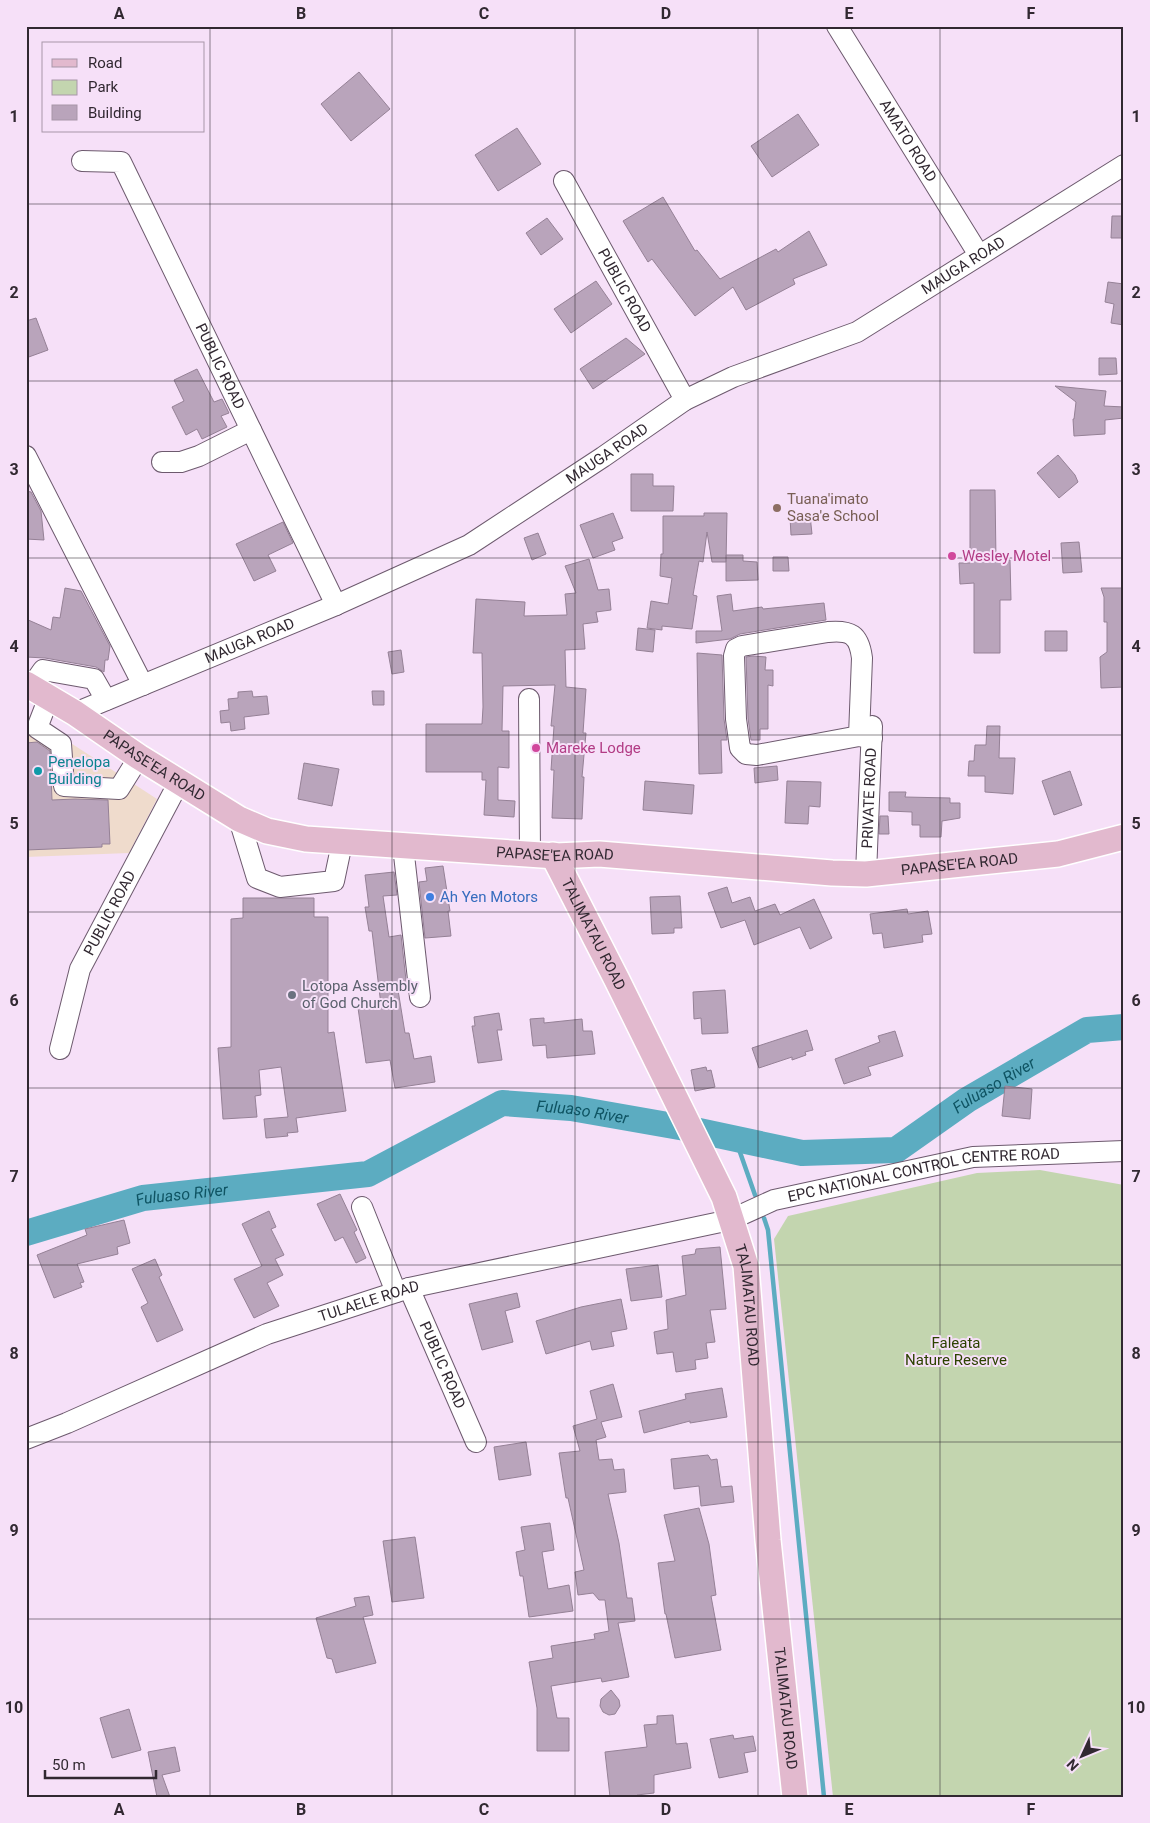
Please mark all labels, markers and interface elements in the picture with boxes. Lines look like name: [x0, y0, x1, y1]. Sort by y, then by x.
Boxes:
text: A: [114, 4, 125, 23]
text: B: [296, 4, 306, 23]
text: C: [479, 4, 489, 23]
text: D: [661, 4, 671, 23]
text: E: [845, 4, 854, 23]
text: F: [1027, 4, 1036, 23]
legend: [42, 42, 205, 132]
text: Road: [88, 54, 122, 72]
text: Park: [88, 78, 119, 96]
street label: AMATO ROAD: [876, 96, 940, 185]
text: Building: [88, 104, 142, 122]
text: 1: [9, 107, 19, 126]
text: 1: [1131, 107, 1141, 126]
street label: MAUGA ROAD: [918, 233, 1008, 298]
street label: PUBLIC ROAD: [594, 245, 655, 336]
text: 2: [9, 283, 19, 302]
text: 2: [1131, 283, 1141, 302]
street label: PUBLIC ROAD: [192, 320, 249, 412]
street label: MAUGA ROAD: [563, 419, 652, 488]
text: 3: [9, 460, 19, 479]
text: 3: [1131, 460, 1141, 479]
place label: Tuana'imato Sasa'e School: [787, 490, 879, 525]
marker: Tuana'imato Sasa'e School: [771, 502, 783, 514]
place label: Wesley Motel: [962, 547, 1051, 565]
marker: Wesley Motel: [946, 550, 958, 562]
street label: MAUGA ROAD: [202, 614, 297, 667]
text: 4: [9, 637, 19, 656]
text: 4: [1131, 637, 1141, 656]
street label: PAPASE'EA ROAD: [100, 726, 209, 805]
place label: Mareke Lodge: [546, 739, 641, 757]
marker: Mareke Lodge: [530, 742, 542, 754]
street label: PRIVATE ROAD: [858, 747, 880, 849]
place label: Penelopa Building: [48, 753, 110, 788]
marker: Penelopa Building: [32, 765, 44, 777]
text: 5: [9, 814, 19, 833]
text: 5: [1131, 814, 1141, 833]
street label: PAPASE'EA ROAD: [496, 843, 614, 865]
street label: PAPASE'EA ROAD: [900, 849, 1019, 879]
street label: PUBLIC ROAD: [80, 867, 140, 958]
street label: TALIMATAU ROAD: [558, 875, 630, 993]
place label: Ah Yen Motors: [440, 888, 538, 906]
marker: Ah Yen Motors: [424, 891, 436, 903]
place label: Lotopa Assembly of God Church: [302, 977, 418, 1012]
marker: Lotopa Assembly of God Church: [286, 989, 298, 1001]
text: 6: [9, 991, 19, 1010]
text: 6: [1131, 991, 1141, 1010]
water label: Fuluaso River: [949, 1053, 1039, 1117]
water label: Fuluaso River: [536, 1097, 631, 1128]
street label: EPC NATIONAL CONTROL CENTRE ROAD: [786, 1145, 1060, 1206]
text: 7: [9, 1167, 19, 1186]
text: 7: [1131, 1167, 1141, 1186]
water label: Fuluaso River: [133, 1180, 230, 1210]
street label: TALIMATAU ROAD: [731, 1242, 763, 1367]
street label: TULAELE ROAD: [316, 1277, 421, 1326]
street label: PUBLIC ROAD: [416, 1319, 469, 1411]
park label: Faleata Nature Reserve: [905, 1334, 1007, 1369]
text: 8: [9, 1344, 19, 1363]
text: 8: [1131, 1344, 1141, 1363]
text: 9: [9, 1521, 19, 1540]
text: 9: [1131, 1521, 1141, 1540]
street label: TALIMATAU ROAD: [770, 1646, 801, 1771]
text: 10: [5, 1698, 23, 1717]
text: 10: [1127, 1698, 1145, 1717]
north arrow: [1058, 1730, 1108, 1780]
scale bar: [45, 1748, 156, 1780]
text: 50 m: [52, 1756, 86, 1774]
text: N: [1063, 1756, 1082, 1774]
text: A: [114, 1800, 125, 1819]
text: B: [296, 1800, 306, 1819]
text: C: [479, 1800, 489, 1819]
text: D: [661, 1800, 671, 1819]
text: E: [845, 1800, 854, 1819]
text: F: [1027, 1800, 1036, 1819]

